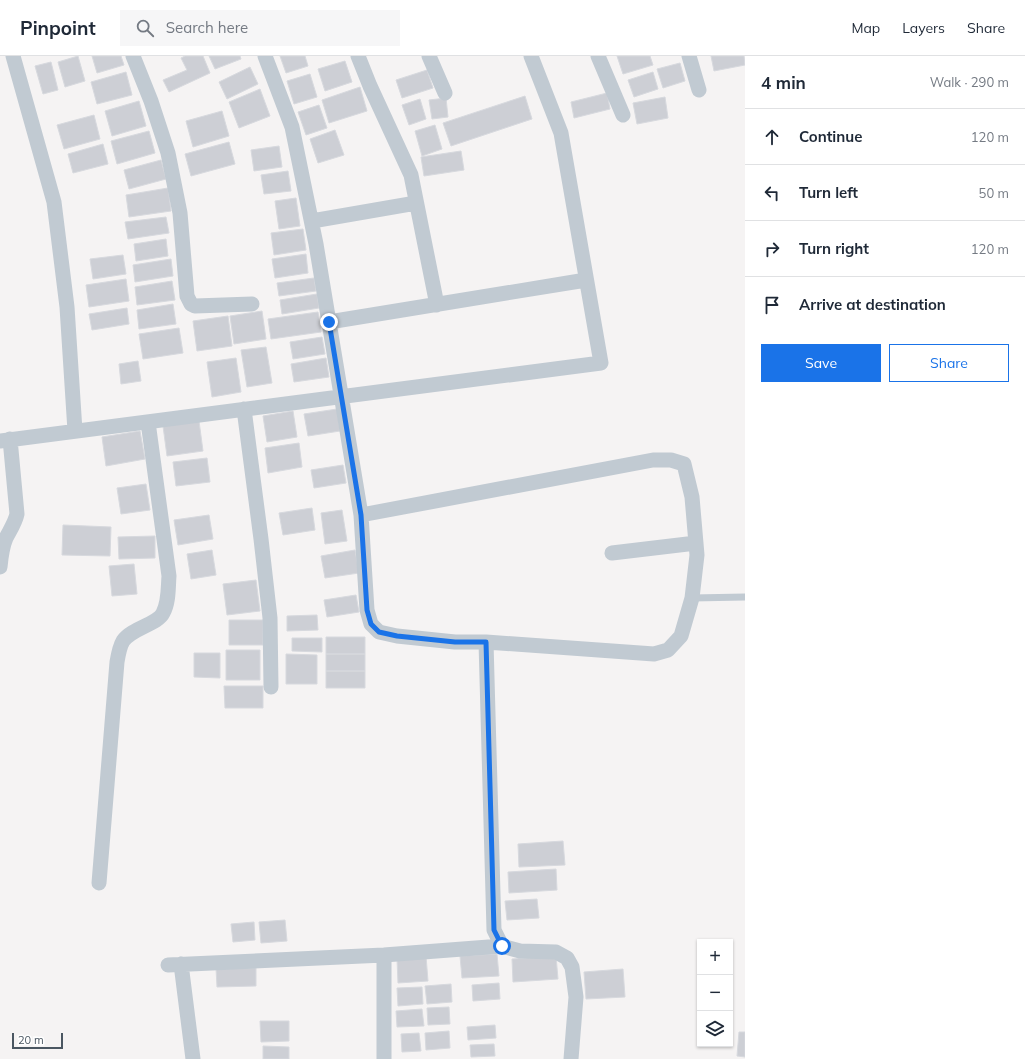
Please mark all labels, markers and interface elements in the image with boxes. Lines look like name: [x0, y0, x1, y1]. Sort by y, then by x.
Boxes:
search box: [120, 10, 400, 46]
text: Pinpoint: [20, 16, 96, 40]
icon: search: [134, 17, 156, 39]
text: Search here: [166, 18, 248, 37]
text: Map: [851, 19, 880, 37]
text: Layers: [902, 19, 945, 37]
text: Share: [967, 19, 1005, 37]
text: 4 min: [761, 72, 806, 93]
text: Walk · 290 m: [930, 74, 1009, 90]
icon: ahead: [761, 126, 783, 148]
text: Continue: [799, 127, 862, 146]
text: 120 m: [971, 129, 1009, 145]
icon: left: [761, 182, 783, 204]
text: Turn left: [799, 183, 858, 202]
text: 50 m: [979, 185, 1009, 201]
icon: right: [761, 238, 783, 260]
text: Turn right: [799, 239, 869, 258]
text: 120 m: [971, 241, 1009, 257]
icon: arrive: [761, 294, 783, 316]
text: Arrive at destination: [799, 295, 946, 314]
route end: [320, 313, 338, 331]
button: Save: [761, 344, 881, 382]
button: Share: [889, 344, 1009, 382]
route start: [493, 937, 511, 955]
map controls: [697, 939, 733, 1047]
button: +: [697, 939, 733, 975]
button: −: [697, 975, 733, 1011]
button: layers: [697, 1011, 733, 1047]
scale bar: [12, 1031, 63, 1050]
text: 20 m: [18, 1033, 44, 1047]

